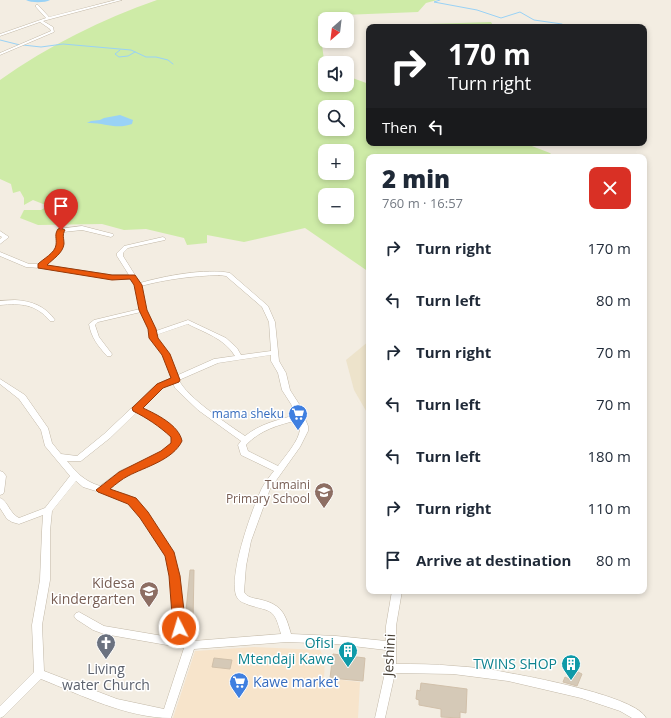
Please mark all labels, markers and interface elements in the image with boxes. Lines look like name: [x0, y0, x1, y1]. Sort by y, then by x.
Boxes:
north arrow: [318, 12, 354, 48]
map controls: [318, 12, 354, 224]
text: 170 m: [448, 35, 531, 73]
icon: right: [382, 40, 434, 92]
button: sound: [318, 56, 354, 92]
text: Turn right: [448, 71, 531, 95]
button: search: [318, 100, 354, 136]
icon: left: [425, 116, 447, 138]
text: Then: [382, 117, 417, 137]
button: +: [318, 144, 354, 180]
text: 2 min: [382, 162, 450, 195]
button: close: [589, 167, 631, 209]
button: −: [318, 188, 354, 224]
pin: [44, 189, 78, 230]
text: 760 m · 16:57: [382, 194, 463, 212]
icon: arrive: [50, 195, 72, 217]
icon: right: [382, 237, 404, 259]
text: Turn right: [416, 238, 491, 258]
text: 170 m: [587, 238, 631, 258]
icon: left: [382, 289, 404, 311]
text: Turn left: [416, 290, 481, 310]
text: 80 m: [596, 290, 631, 310]
icon: right: [382, 341, 404, 363]
text: Turn right: [416, 342, 491, 362]
text: 70 m: [596, 342, 631, 362]
icon: left: [382, 393, 404, 415]
text: Turn left: [416, 394, 481, 414]
text: 70 m: [596, 394, 631, 414]
supermarket icon: mama sheku: [287, 403, 309, 431]
place label: mama sheku: [212, 405, 284, 422]
icon: left: [382, 445, 404, 467]
text: Turn left: [416, 446, 481, 466]
text: 180 m: [587, 446, 631, 466]
place label: Tumaini Primary School: [226, 476, 310, 507]
school or university icon: Tumaini Primary School: [313, 481, 335, 509]
icon: right: [382, 497, 404, 519]
text: Turn right: [416, 498, 491, 518]
text: 110 m: [587, 498, 631, 518]
icon: arrive: [382, 549, 404, 571]
text: Arrive at destination: [416, 550, 571, 570]
text: 80 m: [596, 550, 631, 570]
place label: Kidesa kindergarten: [51, 573, 135, 608]
school or university icon: Kidesa kindergarten: [138, 580, 160, 608]
position arrow: [158, 607, 200, 649]
church icon: Living water Church: [95, 632, 117, 660]
place label: Ofisi Mtendaji Kawe: [238, 633, 334, 668]
street label: Jeshini: [378, 633, 399, 679]
building icon: Ofisi Mtendaji Kawe: [337, 640, 359, 668]
building icon: TWINS SHOP: [560, 653, 582, 681]
place label: TWINS SHOP: [473, 654, 557, 673]
place label: Living water Church: [62, 659, 150, 694]
supermarket icon: Kawe market: [228, 671, 250, 699]
place label: Kawe market: [253, 672, 338, 691]

